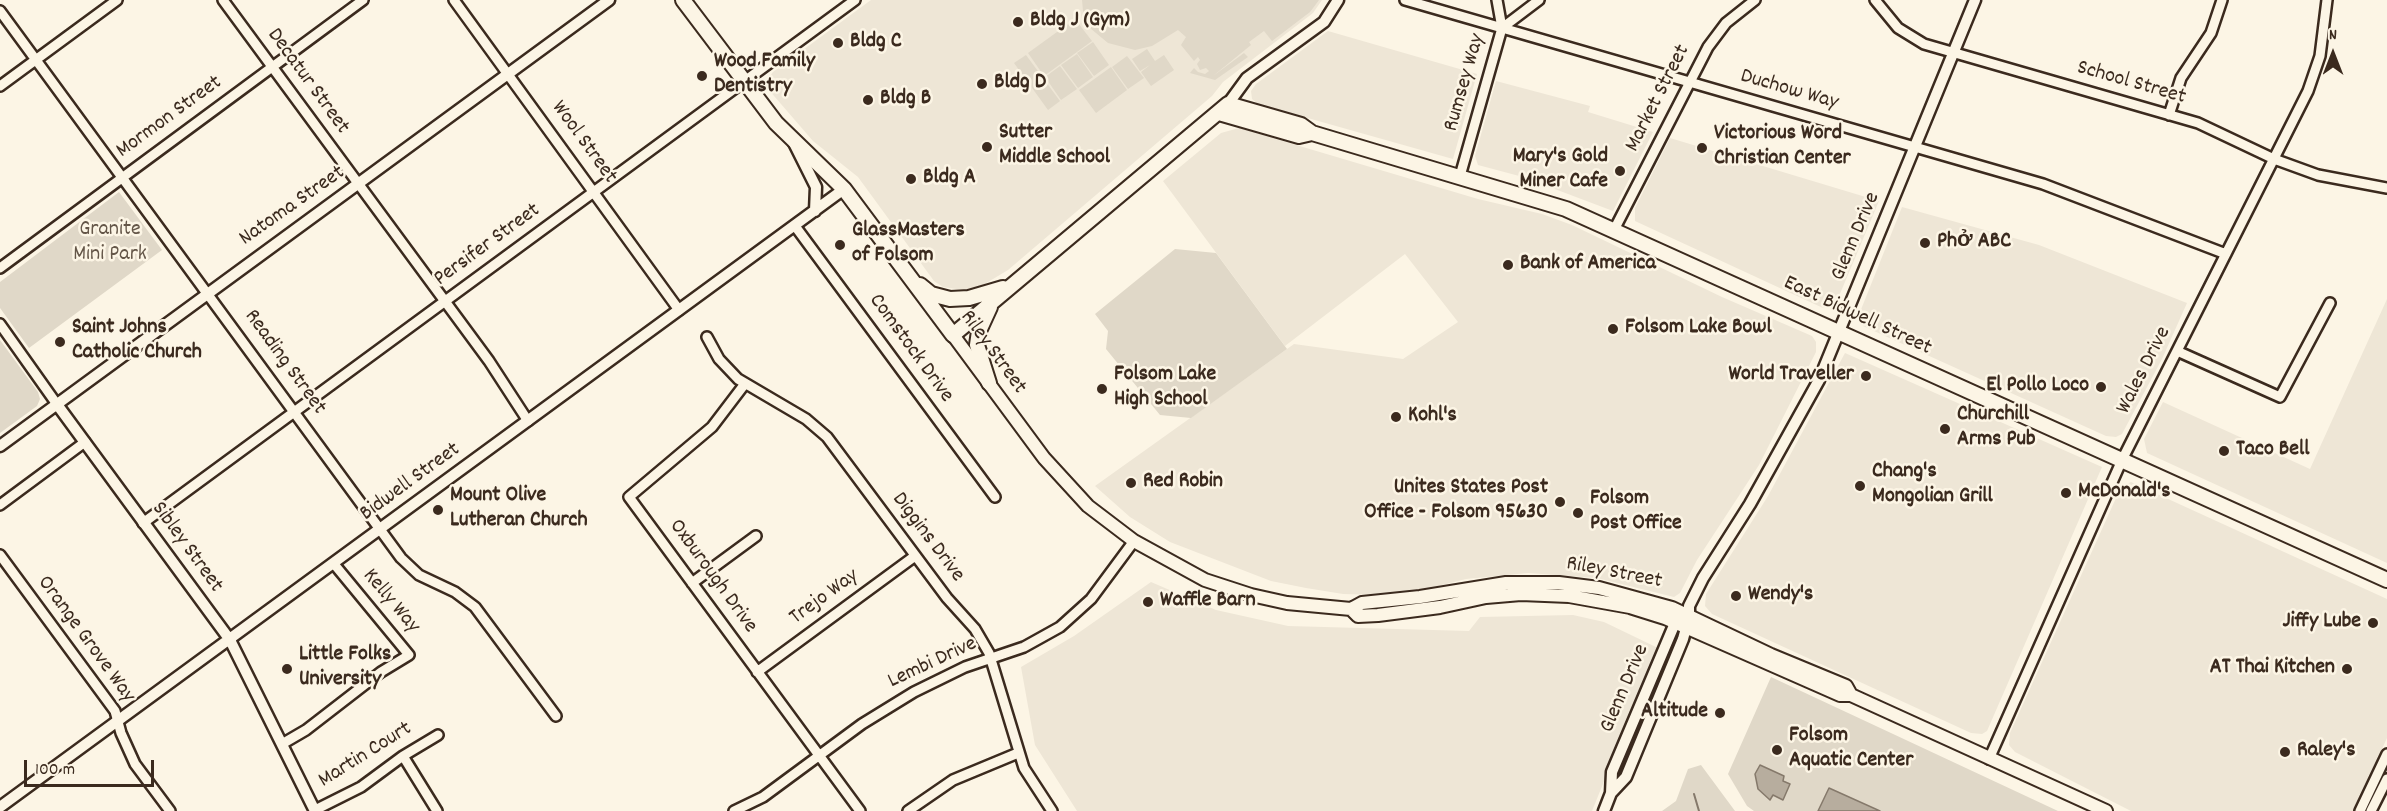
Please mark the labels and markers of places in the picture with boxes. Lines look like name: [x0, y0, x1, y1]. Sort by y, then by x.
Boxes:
place label: Bldg J (Gym): [1030, 9, 1130, 35]
marker: Bldg J (Gym): [1011, 15, 1025, 29]
place label: Bldg C: [850, 30, 902, 56]
marker: Bldg C: [831, 36, 845, 50]
place label: Wood Family Dentistry: [714, 50, 815, 101]
marker: Wood Family Dentistry: [695, 69, 709, 83]
place label: Bldg D: [994, 71, 1046, 97]
marker: Bldg D: [975, 77, 989, 91]
place label: Bldg B: [880, 87, 931, 113]
marker: Bldg B: [861, 93, 875, 107]
place label: Sutter Middle School: [999, 121, 1110, 172]
place label: Victorious Word Christian Center: [1714, 122, 1851, 174]
marker: Sutter Middle School: [980, 140, 994, 154]
marker: Victorious Word Christian Center: [1695, 141, 1709, 155]
place label: Mary's Gold Miner Cafe: [1513, 145, 1608, 196]
marker: Mary's Gold Miner Cafe: [1613, 164, 1627, 178]
place label: Bldg A: [923, 166, 976, 192]
marker: Bldg A: [904, 172, 918, 186]
place label: GlassMasters of Folsom: [852, 219, 965, 270]
place label: Phở ABC: [1937, 230, 2011, 256]
marker: Phở ABC: [1918, 236, 1932, 250]
marker: GlassMasters of Folsom: [833, 238, 847, 252]
place label: Bank of America: [1520, 252, 1656, 278]
marker: Bank of America: [1501, 258, 1515, 272]
place label: Saint Johns Catholic Church: [72, 316, 202, 368]
place label: Folsom Lake Bowl: [1625, 316, 1772, 342]
marker: Folsom Lake Bowl: [1606, 322, 1620, 336]
marker: Saint Johns Catholic Church: [53, 335, 67, 349]
place label: Folsom Lake High School: [1114, 363, 1216, 414]
place label: World Traveller: [1728, 363, 1854, 389]
marker: World Traveller: [1859, 369, 1873, 383]
place label: El Pollo Loco: [1986, 374, 2089, 400]
marker: El Pollo Loco: [2094, 380, 2108, 394]
marker: Folsom Lake High School: [1095, 382, 1109, 396]
place label: Churchill Arms Pub: [1957, 403, 2036, 454]
place label: Kohl's: [1408, 404, 1457, 430]
marker: Kohl's: [1389, 410, 1403, 424]
marker: Churchill Arms Pub: [1938, 422, 1952, 436]
place label: Taco Bell: [2236, 438, 2309, 464]
marker: Taco Bell: [2217, 444, 2231, 458]
place label: Chang's Mongolian Grill: [1872, 460, 1993, 512]
place label: Red Robin: [1143, 470, 1223, 496]
marker: Red Robin: [1124, 476, 1138, 490]
place label: Unites States Post Office - Folsom 95630: [1364, 476, 1548, 528]
marker: Chang's Mongolian Grill: [1853, 479, 1867, 493]
place label: McDonald's: [2078, 480, 2171, 506]
place label: Mount Olive Lutheran Church: [450, 484, 588, 536]
marker: McDonald's: [2059, 486, 2073, 500]
place label: Folsom Post Office: [1590, 487, 1682, 538]
marker: Unites States Post Office - Folsom 95630: [1553, 495, 1567, 509]
marker: Mount Olive Lutheran Church: [431, 503, 445, 517]
marker: Folsom Post Office: [1571, 506, 1585, 520]
place label: Wendy's: [1748, 583, 1813, 609]
place label: Waffle Barn: [1160, 589, 1256, 615]
marker: Wendy's: [1729, 589, 1743, 603]
marker: Waffle Barn: [1141, 595, 1155, 609]
place label: Jiffy Lube: [2282, 610, 2361, 636]
marker: Jiffy Lube: [2366, 616, 2380, 630]
place label: Little Folks University: [299, 643, 391, 694]
place label: AT Thai Kitchen: [2210, 656, 2335, 682]
marker: Little Folks University: [280, 662, 294, 676]
marker: AT Thai Kitchen: [2340, 662, 2354, 676]
place label: Altitude: [1641, 700, 1708, 726]
marker: Altitude: [1713, 706, 1727, 720]
place label: Folsom Aquatic Center: [1789, 724, 1913, 776]
place label: Raley's: [2297, 739, 2355, 765]
marker: Folsom Aquatic Center: [1770, 743, 1784, 757]
marker: Raley's: [2278, 745, 2292, 759]

